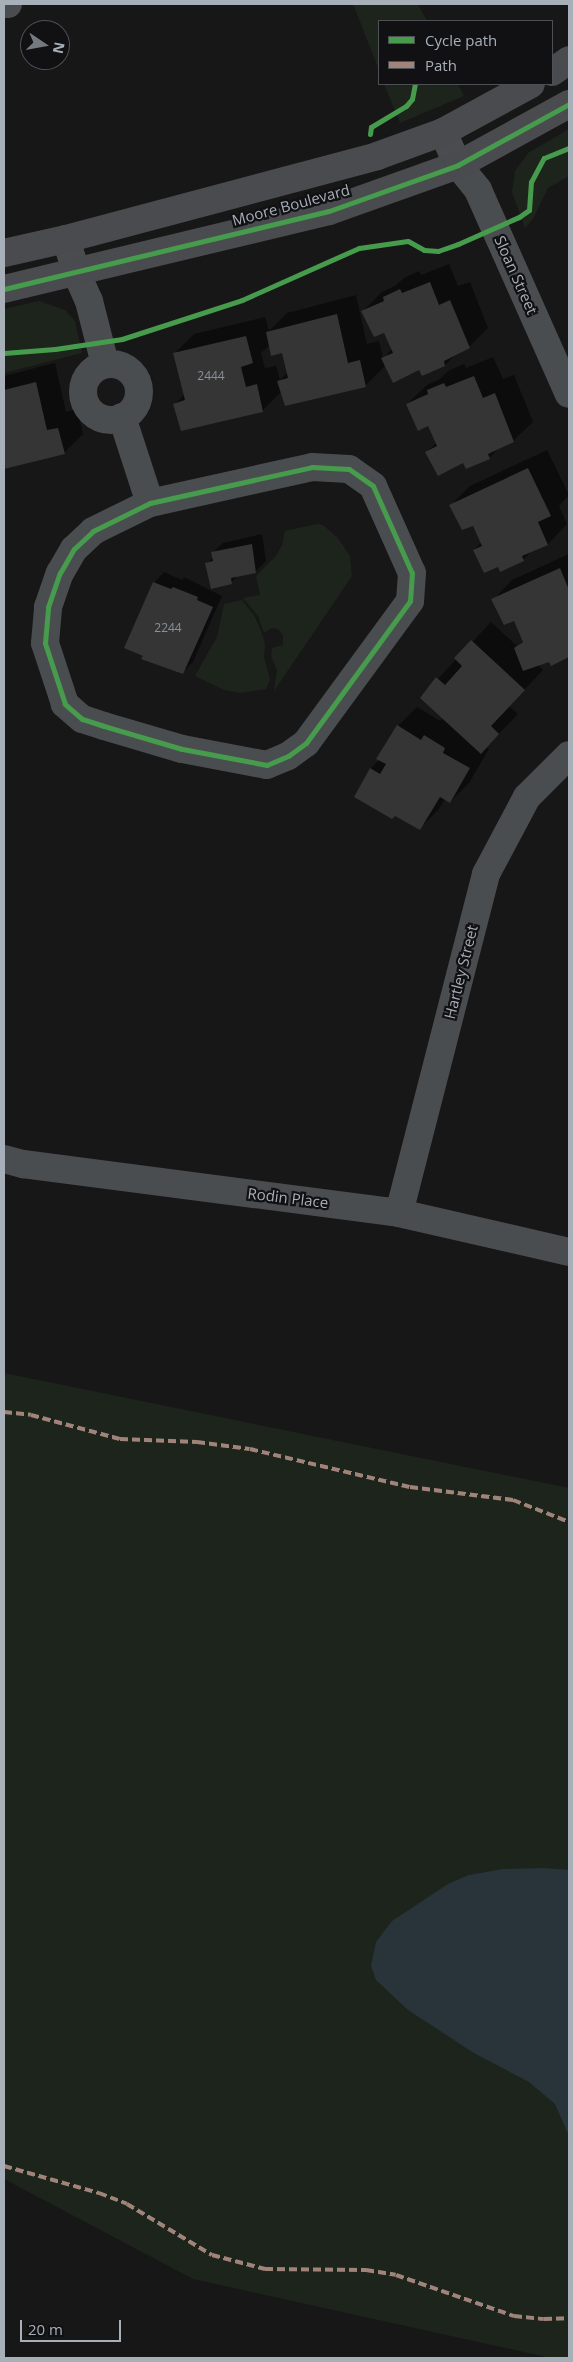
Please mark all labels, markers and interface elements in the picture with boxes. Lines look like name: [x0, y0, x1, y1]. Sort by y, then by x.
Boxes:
north arrow: [20, 20, 70, 70]
legend: [378, 20, 553, 85]
text: Cycle path: [425, 30, 497, 50]
text: N: [49, 40, 70, 56]
text: Path: [425, 55, 457, 75]
street label: Moore Boulevard: [230, 181, 352, 229]
street label: Sloan Street: [491, 233, 541, 317]
house number: 2444: [197, 369, 225, 383]
house number: 2244: [154, 621, 182, 635]
street label: Hartley Street: [441, 923, 481, 1021]
street label: Rodin Place: [247, 1184, 329, 1212]
scale bar: [22, 2310, 124, 2342]
text: 20 m: [28, 2319, 63, 2339]

